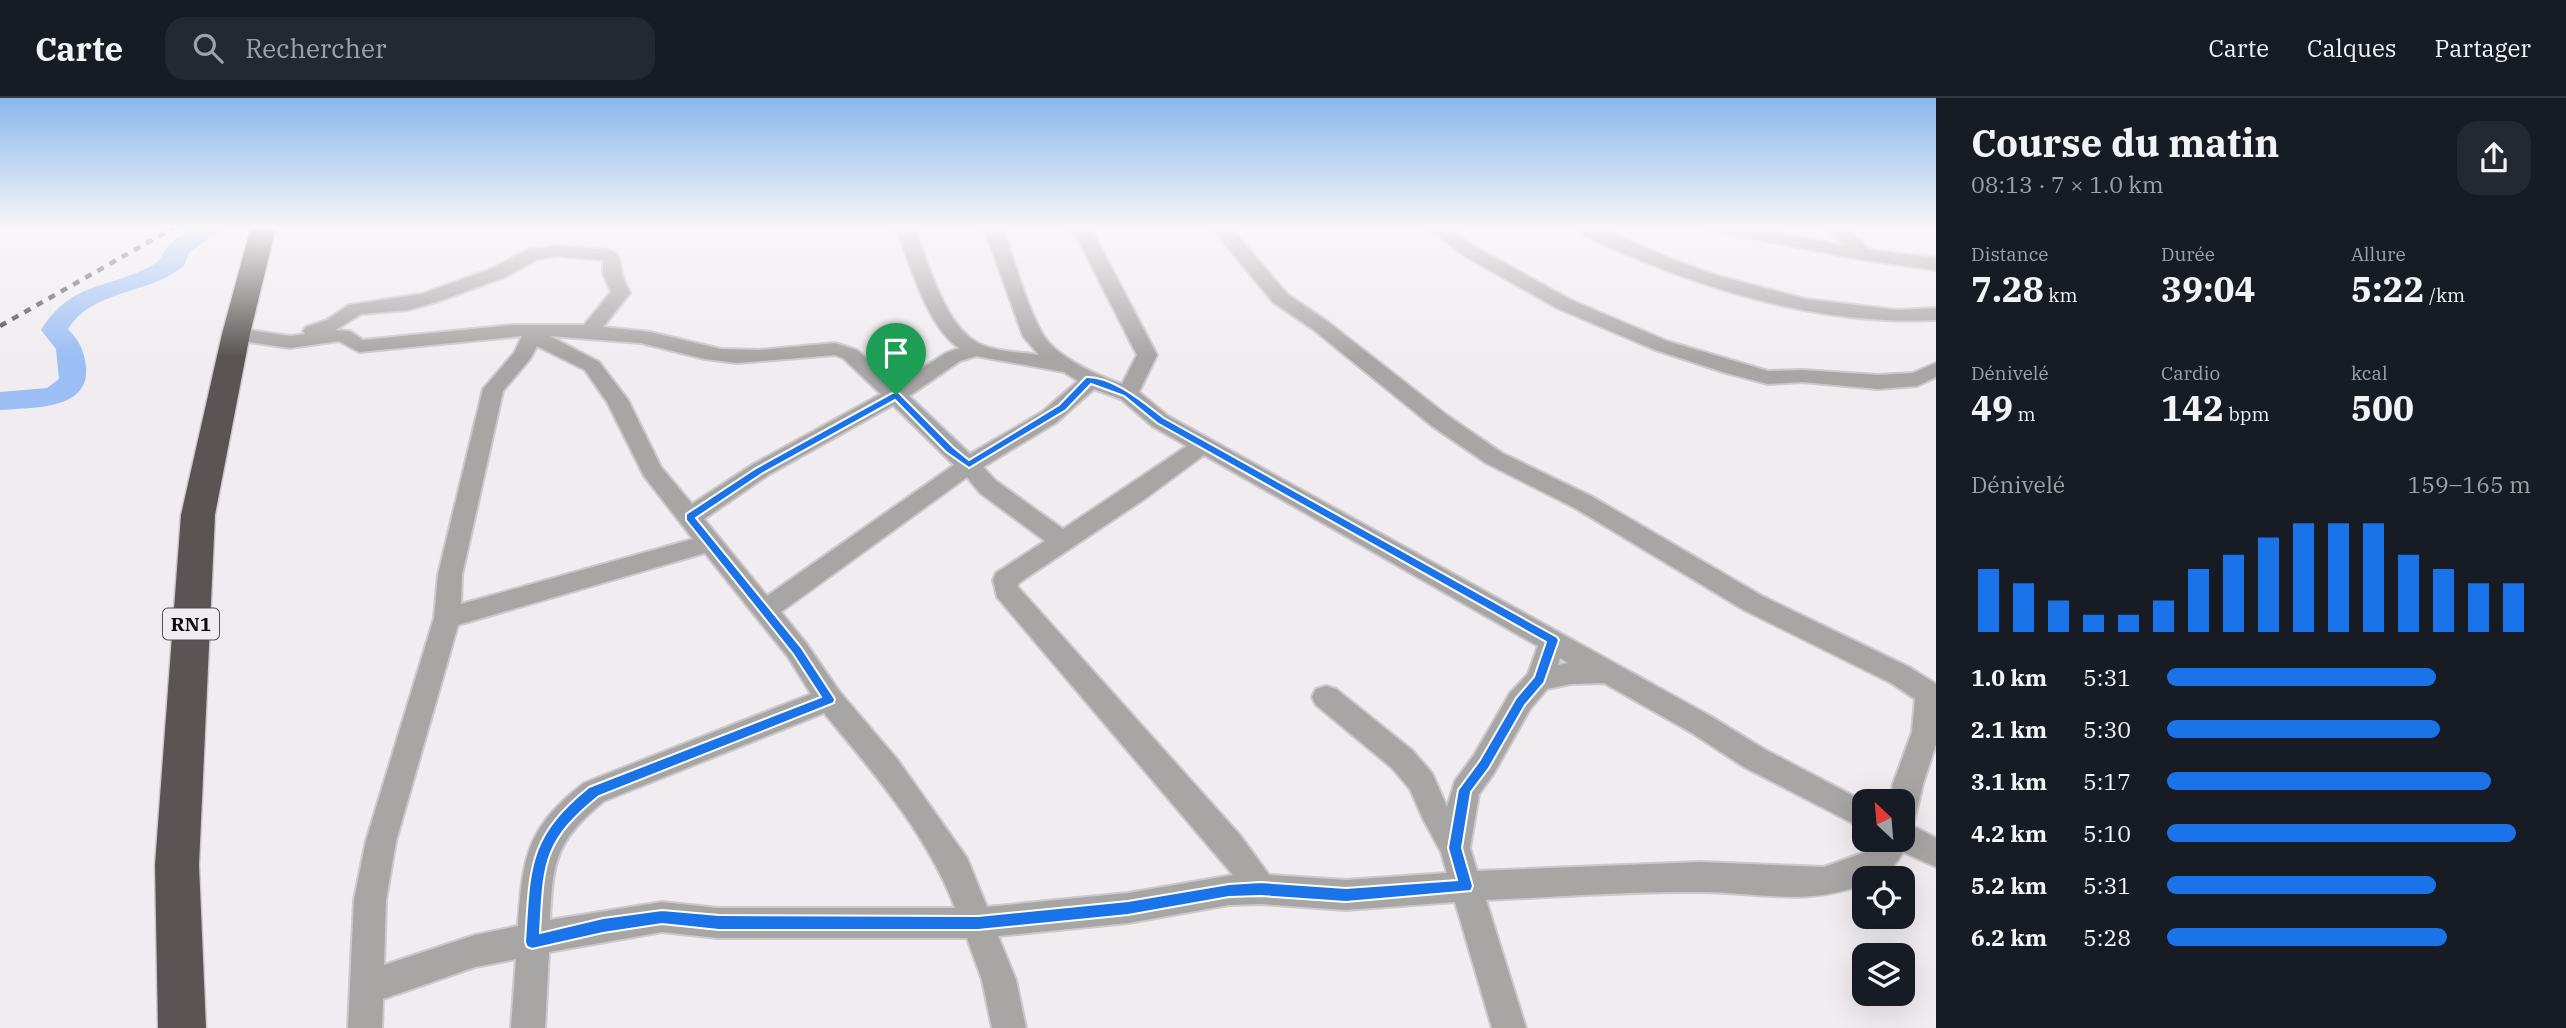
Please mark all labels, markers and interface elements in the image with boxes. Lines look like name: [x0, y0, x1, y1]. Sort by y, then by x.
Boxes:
search box: [165, 17, 655, 80]
text: Carte: [35, 27, 123, 70]
icon: search: [189, 29, 227, 67]
text: Rechercher: [245, 31, 386, 65]
text: Carte: [2208, 32, 2269, 64]
text: Calques: [2307, 32, 2397, 64]
text: Partager: [2435, 32, 2531, 64]
text: Course du matin: [1971, 118, 2279, 167]
button: share: [2457, 121, 2531, 195]
text: 08:13 · 7 × 1.0 km: [1971, 169, 2164, 199]
text: Distance: [1971, 242, 2049, 266]
text: Durée: [2161, 242, 2215, 266]
text: Allure: [2351, 242, 2406, 266]
text: 7.28: [1971, 266, 2044, 312]
text: 39:04: [2161, 266, 2256, 312]
text: 5:22: [2351, 266, 2425, 312]
text: km: [2044, 283, 2078, 307]
text: /km: [2425, 283, 2465, 307]
pin: [866, 323, 926, 395]
icon: arrive: [877, 334, 915, 372]
text: Dénivelé: [1971, 361, 2049, 385]
text: Cardio: [2161, 361, 2220, 385]
text: kcal: [2351, 361, 2388, 385]
text: 49: [1971, 385, 2013, 431]
text: 142: [2161, 385, 2224, 431]
text: 500: [2351, 385, 2414, 431]
text: m: [2013, 402, 2036, 426]
text: bpm: [2224, 402, 2270, 426]
text: Dénivelé: [1971, 469, 2065, 499]
text: 159–165 m: [2407, 469, 2531, 499]
road number: RN1: [163, 608, 219, 639]
text: 1.0 km: [1971, 662, 2047, 692]
text: 5:31: [2083, 662, 2131, 692]
text: 2.1 km: [1971, 714, 2047, 744]
text: 5:30: [2083, 714, 2131, 744]
text: 3.1 km: [1971, 766, 2047, 796]
text: 5:17: [2083, 766, 2131, 796]
north arrow: [1852, 789, 1914, 852]
map controls: [1852, 789, 1915, 1006]
text: 4.2 km: [1971, 818, 2047, 848]
text: 5:10: [2083, 818, 2131, 848]
button: locate: [1852, 866, 1915, 929]
text: 5.2 km: [1971, 870, 2047, 900]
text: 5:31: [2083, 870, 2131, 900]
text: 6.2 km: [1971, 922, 2047, 952]
text: 5:28: [2083, 922, 2131, 952]
button: layers: [1852, 943, 1915, 1006]

